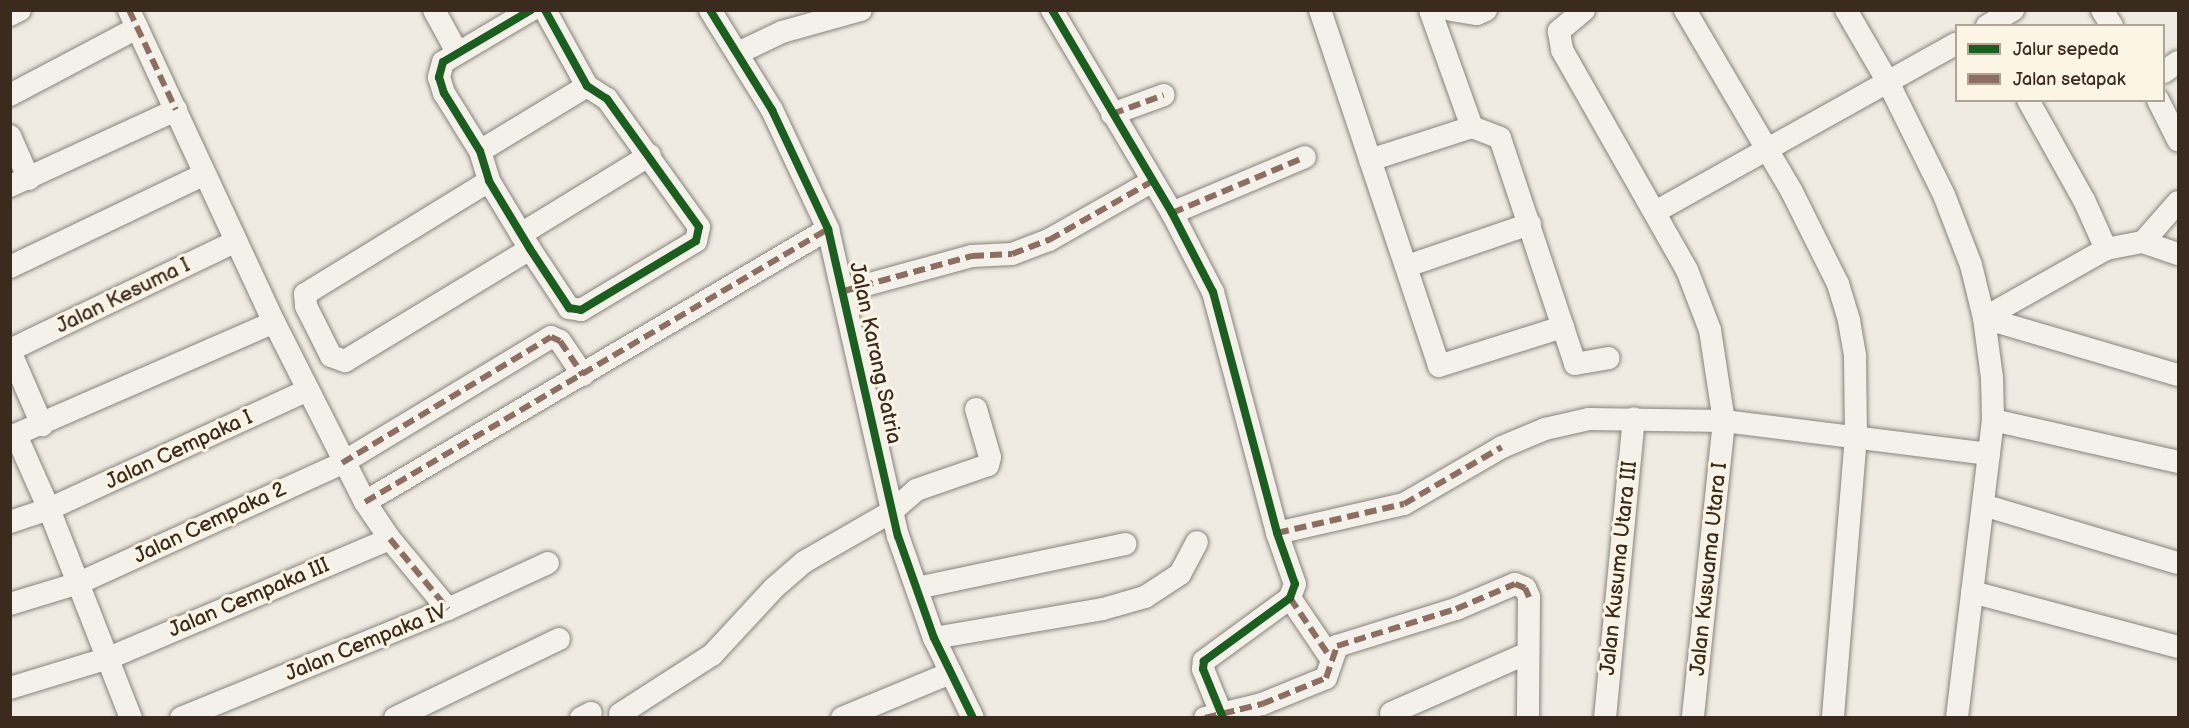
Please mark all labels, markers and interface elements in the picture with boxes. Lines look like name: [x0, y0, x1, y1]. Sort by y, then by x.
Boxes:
legend: [1955, 24, 2165, 102]
text: Jalur sepeda: [2013, 39, 2119, 60]
text: Jalan setapak: [2013, 69, 2126, 90]
street label: Jalan Kesuma I: [52, 253, 194, 339]
street label: Jalan Karang Satria: [843, 260, 907, 446]
street label: Jalan Cempaka I: [102, 405, 256, 495]
street label: Jalan Kusuma Utara III: [1595, 460, 1643, 676]
street label: Jalan Kusuama Utara I: [1685, 461, 1733, 677]
street label: Jalan Cempaka 2: [130, 477, 290, 569]
street label: Jalan Cempaka III: [165, 553, 333, 643]
street label: Jalan Cempaka IV: [281, 599, 451, 687]

